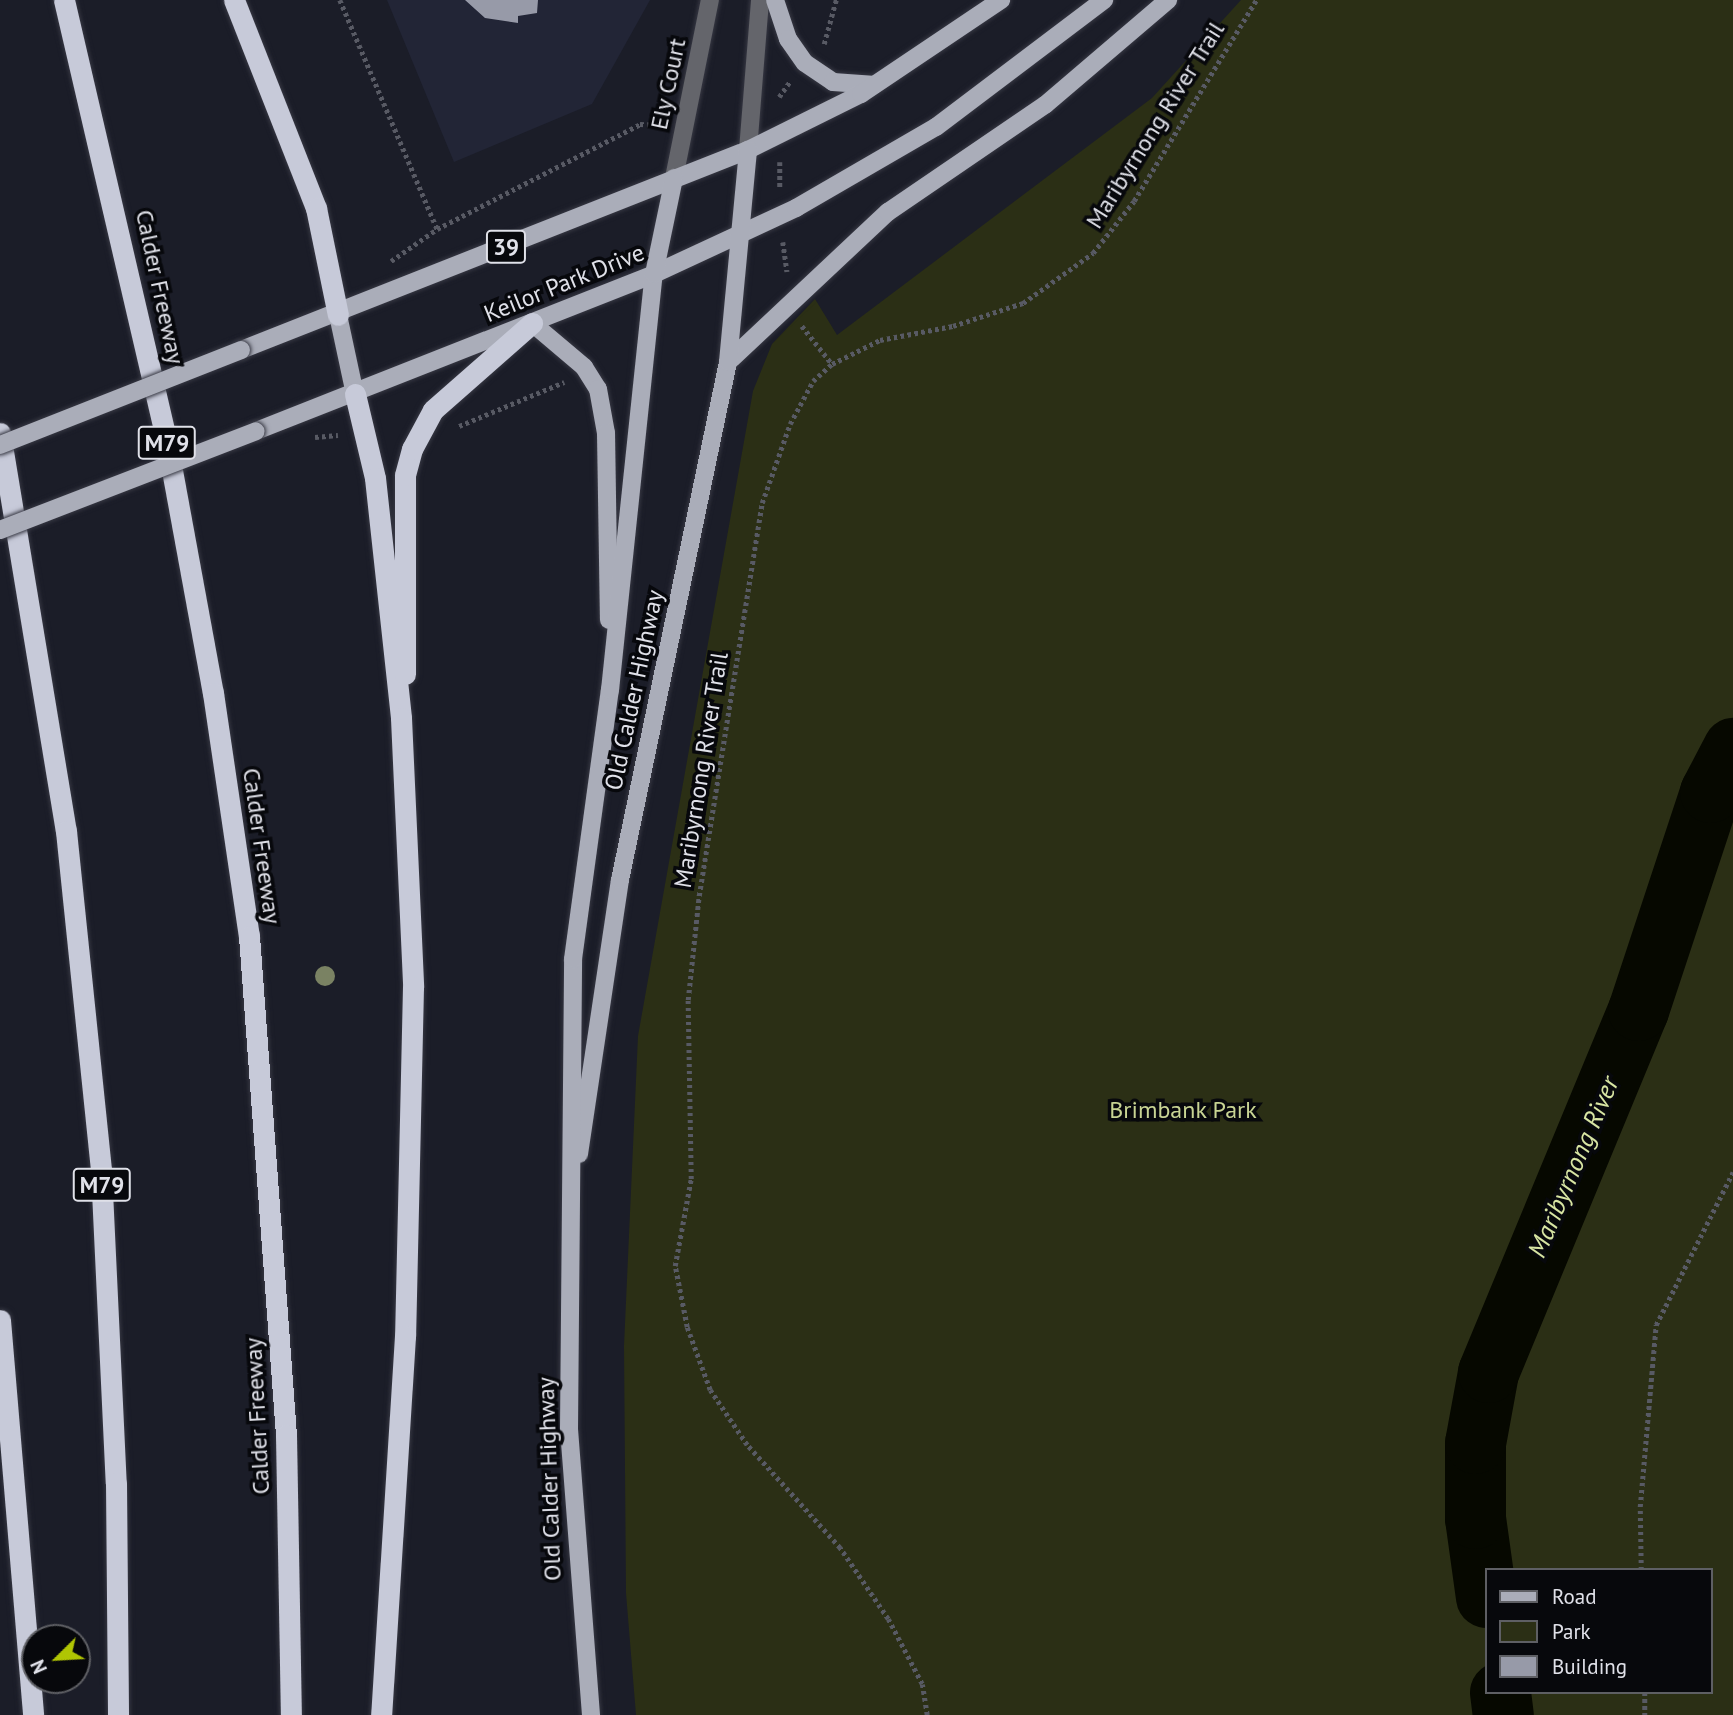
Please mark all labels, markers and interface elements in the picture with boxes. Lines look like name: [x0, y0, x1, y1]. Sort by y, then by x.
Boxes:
street label: Maribyrnong River Trail: [1079, 16, 1231, 234]
street label: Ely Court: [644, 35, 692, 133]
street label: Calder Freeway: [130, 207, 190, 367]
road number: 39: [485, 228, 527, 266]
street label: Keilor Park Drive: [479, 238, 649, 328]
road number: M79: [137, 424, 197, 462]
street label: Old Calder Highway: [599, 587, 669, 793]
street label: Maribyrnong River Trail: [668, 650, 734, 890]
street label: Calder Freeway: [237, 766, 287, 926]
water label: Maribyrnong River: [1521, 1072, 1625, 1262]
park label: Brimbank Park: [1109, 1096, 1257, 1124]
road number: M79: [72, 1166, 132, 1204]
street label: Calder Freeway: [239, 1337, 275, 1495]
street label: Old Calder Highway: [531, 1377, 567, 1581]
legend: [1484, 1568, 1712, 1694]
text: Road: [1552, 1583, 1596, 1610]
text: Park: [1552, 1618, 1591, 1645]
north arrow: [21, 1624, 91, 1694]
text: Building: [1552, 1653, 1627, 1680]
text: N: [25, 1656, 52, 1677]

